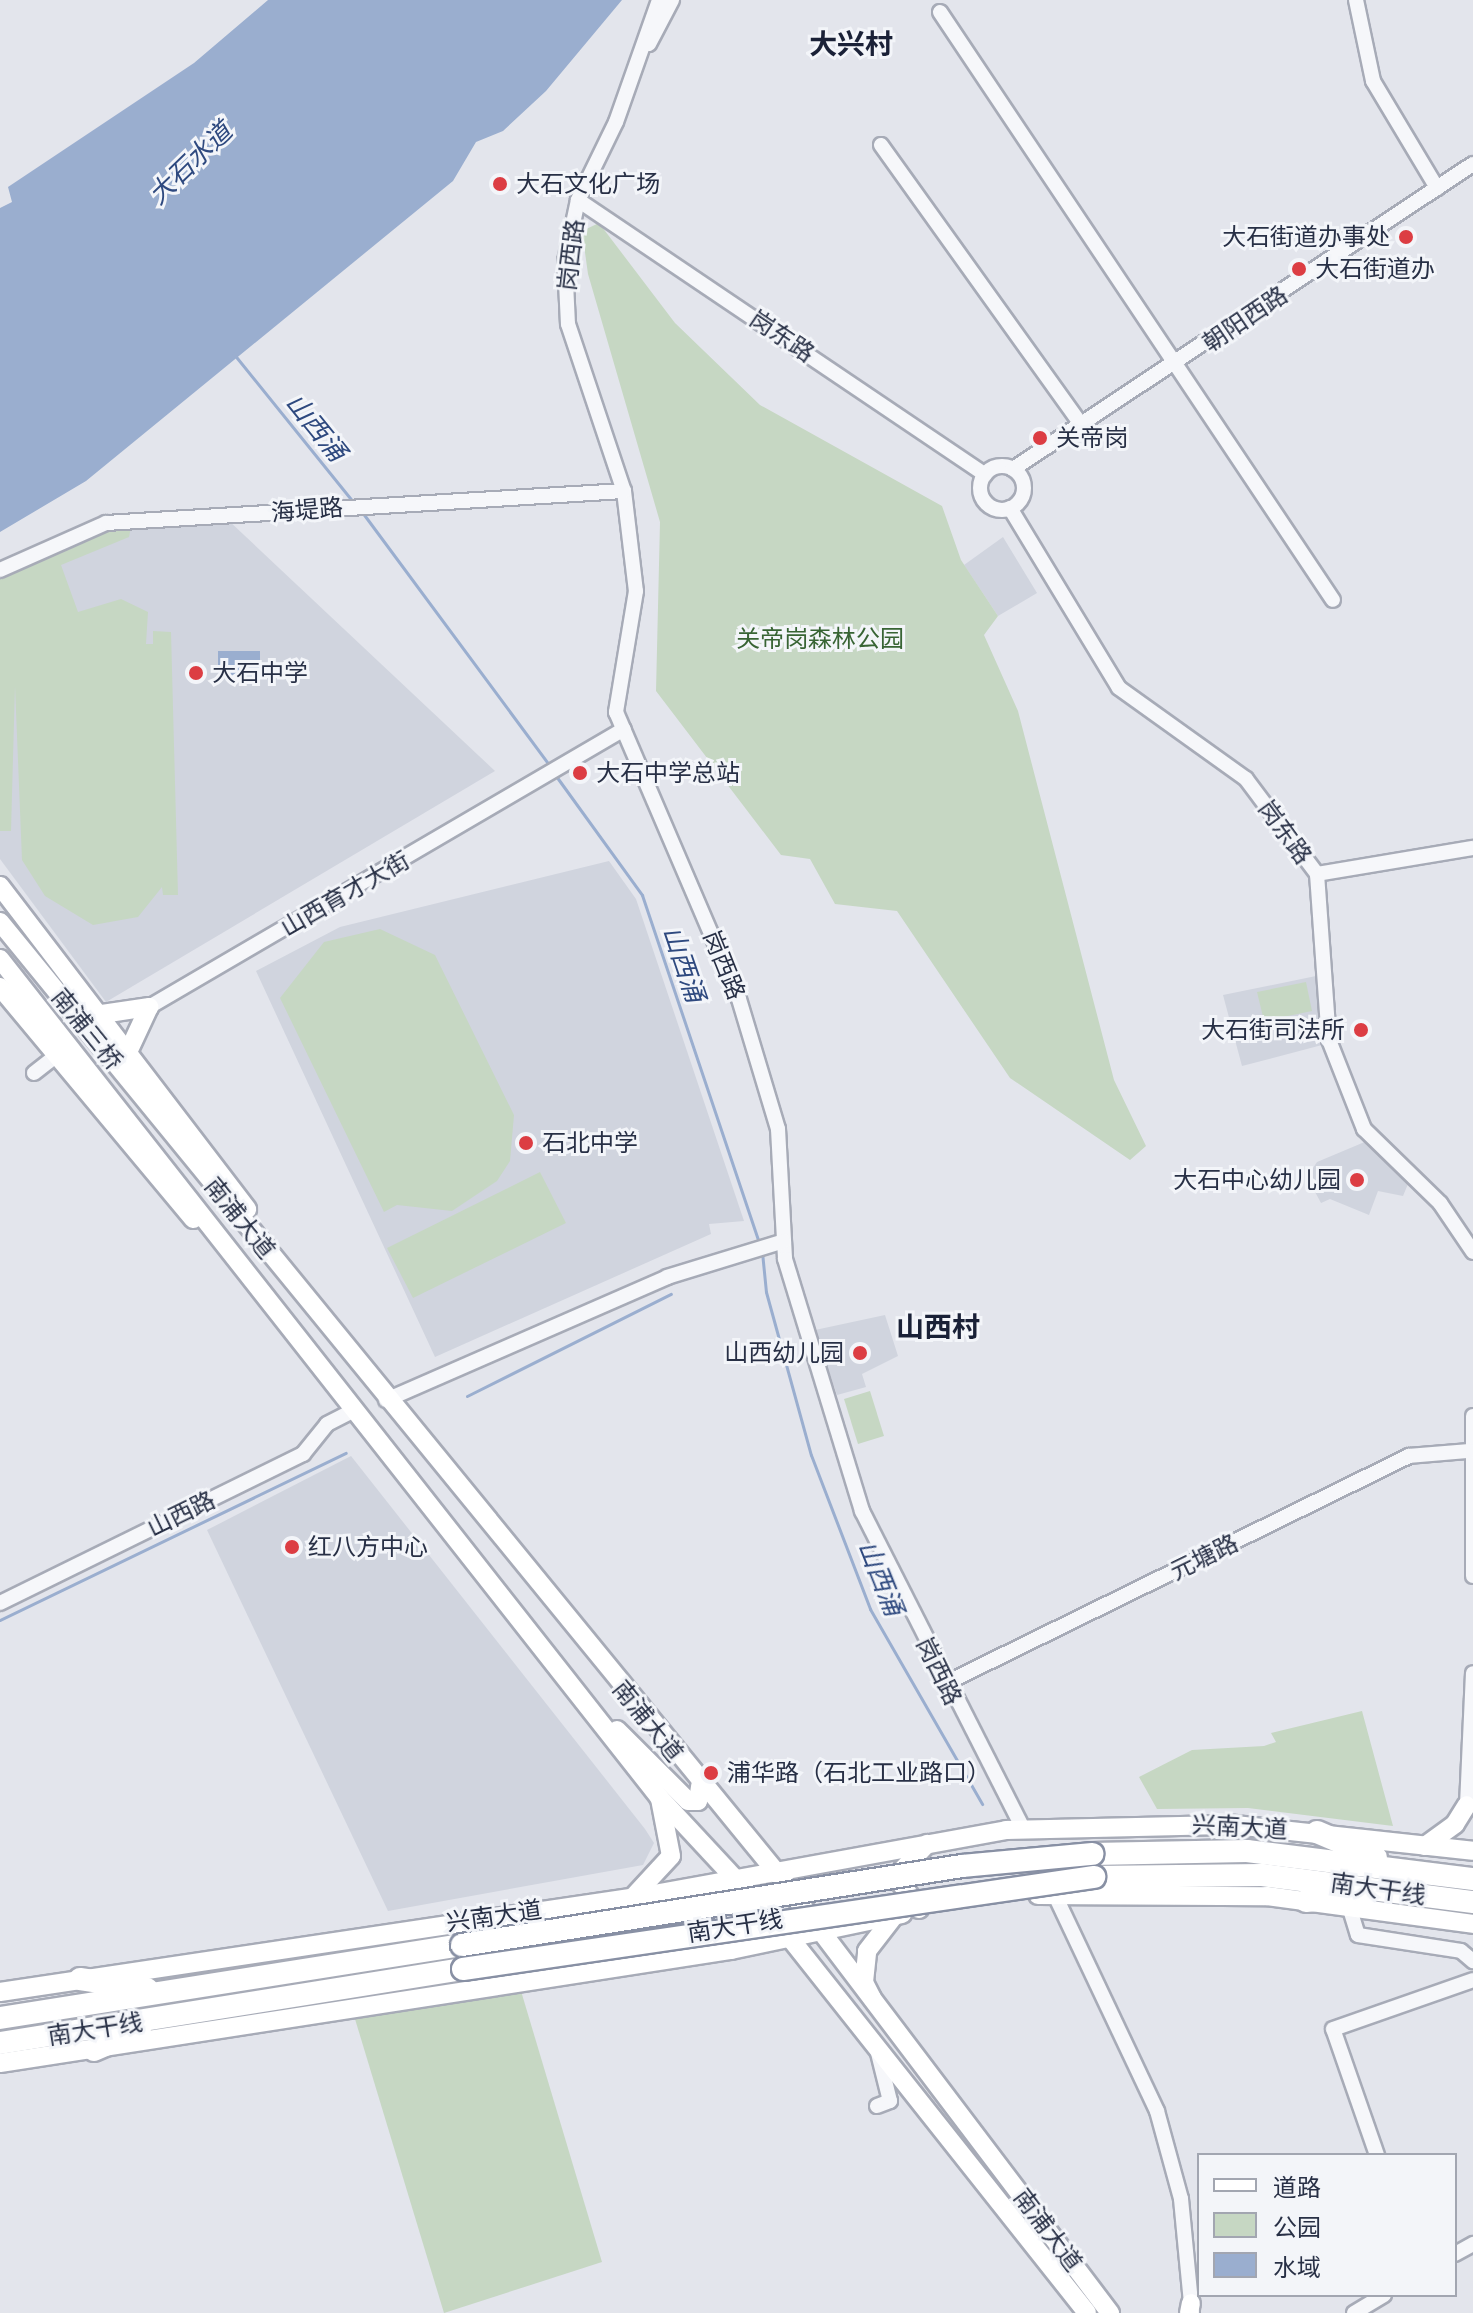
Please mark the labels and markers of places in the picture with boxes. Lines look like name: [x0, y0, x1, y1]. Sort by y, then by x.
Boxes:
place label: 大石文化广场: [516, 170, 660, 198]
marker: 大石文化广场: [491, 175, 509, 193]
place label: 大石街道办事处: [1222, 223, 1390, 251]
marker: 大石街道办事处: [1397, 228, 1415, 246]
place label: 大石街道办: [1315, 255, 1435, 283]
marker: 大石街道办: [1290, 260, 1308, 278]
place label: 关帝岗: [1056, 424, 1128, 452]
marker: 关帝岗: [1031, 429, 1049, 447]
place label: 大石中学: [212, 659, 308, 687]
marker: 大石中学: [187, 664, 205, 682]
place label: 大石中学总站: [596, 759, 740, 787]
marker: 大石中学总站: [571, 764, 589, 782]
place label: 大石街司法所: [1201, 1016, 1345, 1044]
marker: 大石街司法所: [1352, 1021, 1370, 1039]
place label: 石北中学: [542, 1129, 638, 1157]
marker: 石北中学: [517, 1134, 535, 1152]
place label: 大石中心幼儿园: [1173, 1166, 1341, 1194]
marker: 大石中心幼儿园: [1348, 1171, 1366, 1189]
place label: 山西幼儿园: [724, 1339, 844, 1367]
marker: 山西幼儿园: [851, 1344, 869, 1362]
place label: 红八方中心: [308, 1533, 428, 1561]
marker: 红八方中心: [283, 1538, 301, 1556]
place label: 浦华路（石北工业路口）: [727, 1759, 991, 1787]
marker: 浦华路（石北工业路口）: [702, 1764, 720, 1782]

